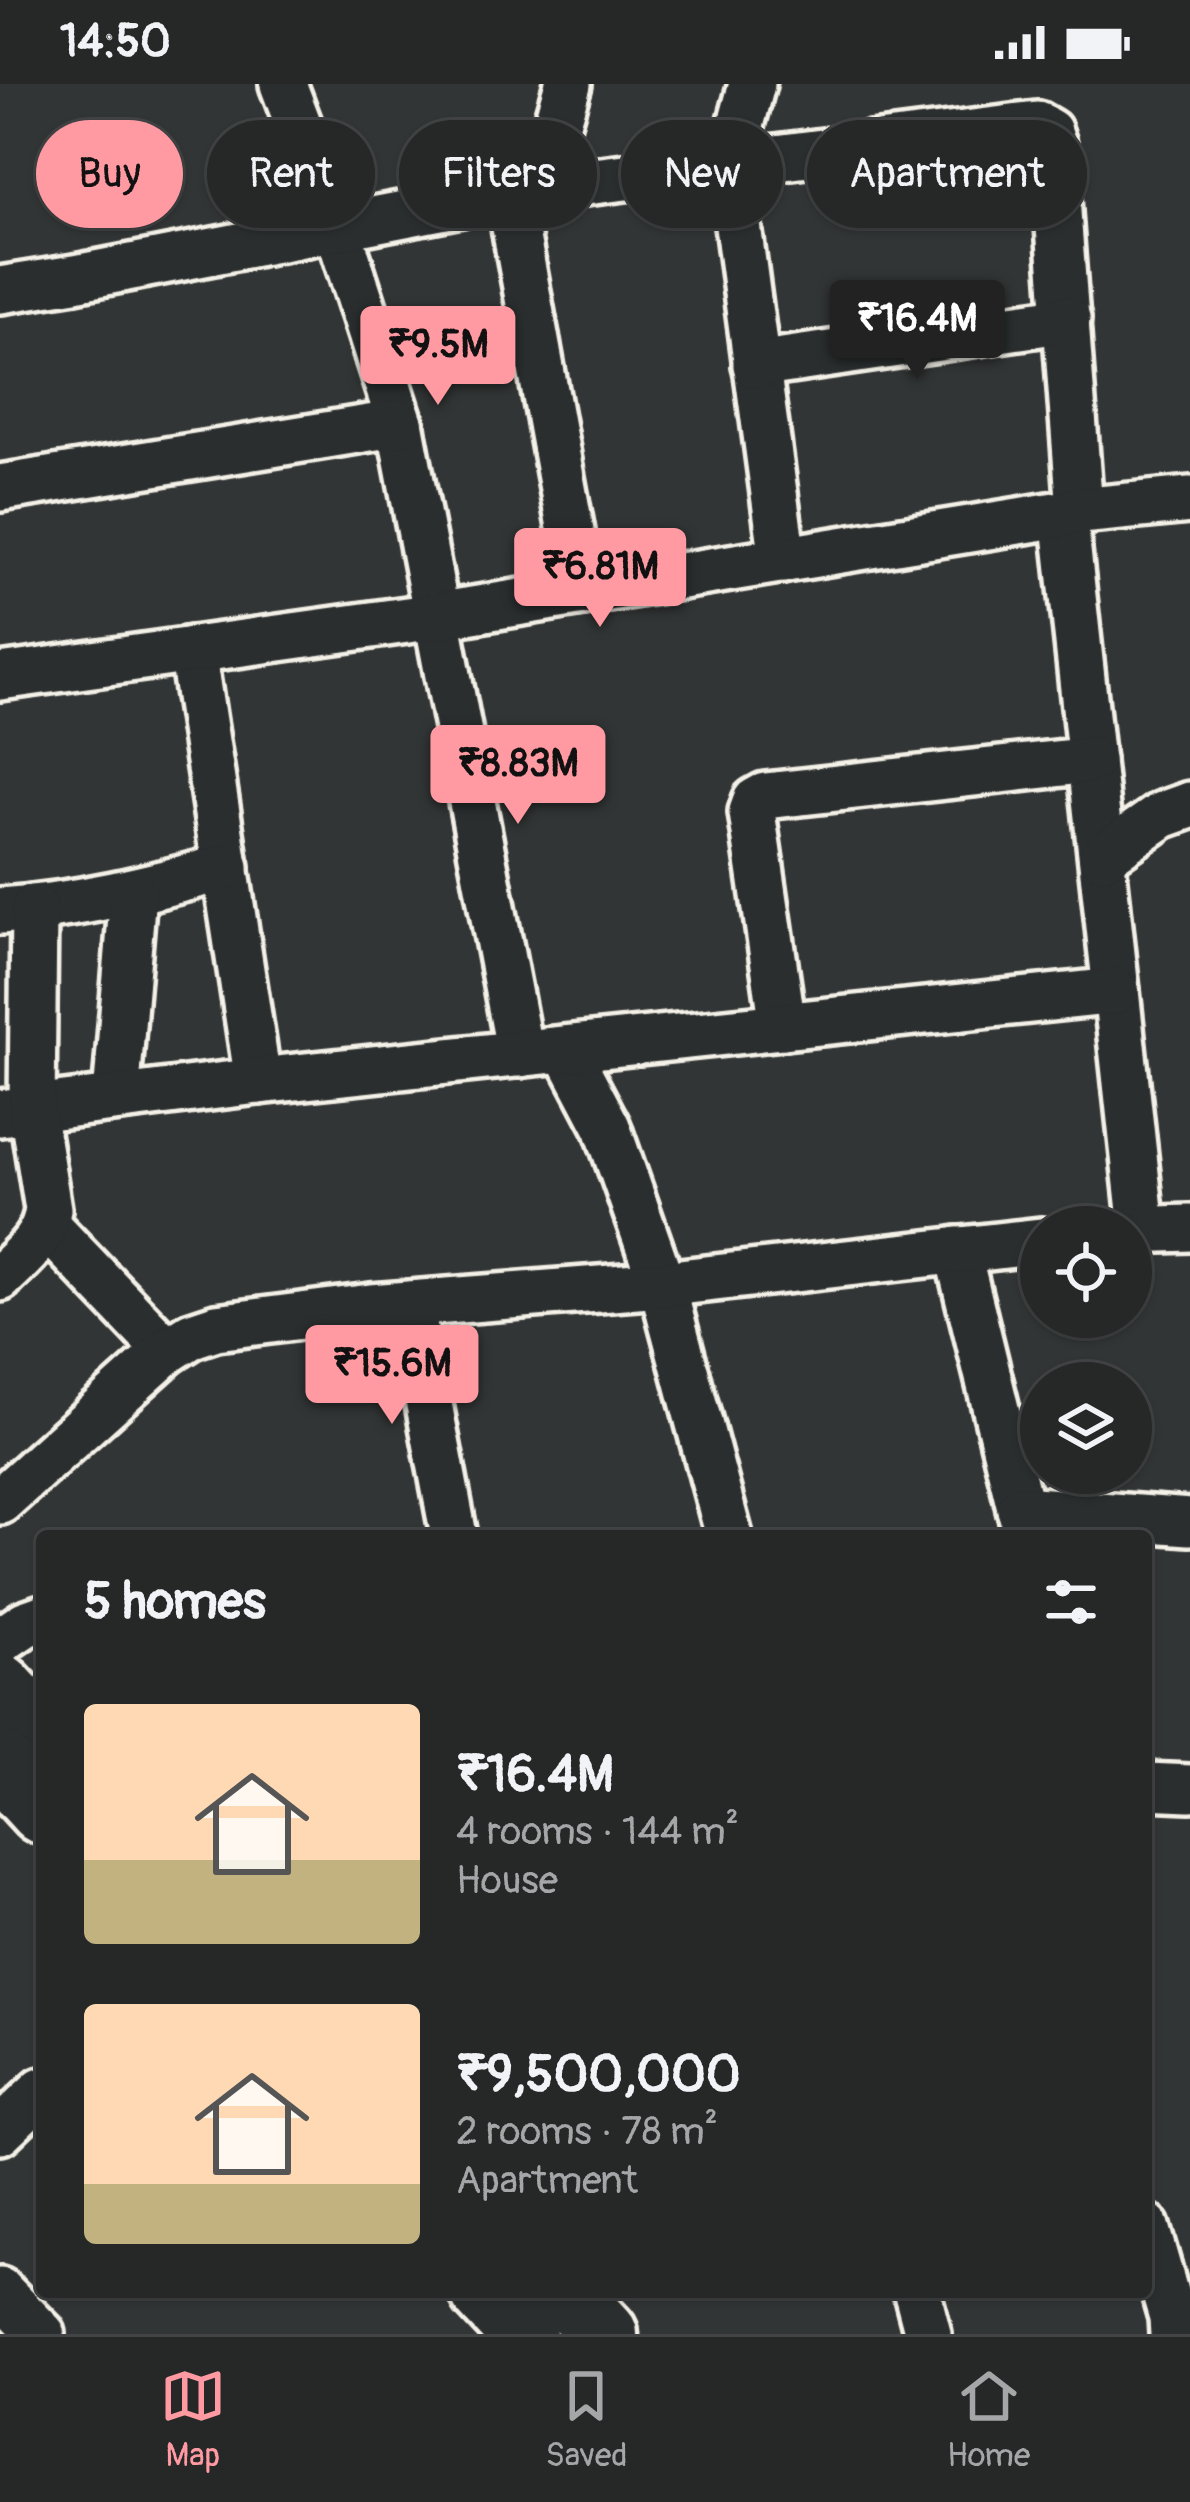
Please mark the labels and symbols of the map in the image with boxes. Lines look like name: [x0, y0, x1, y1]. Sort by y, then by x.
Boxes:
pin: ₹16.4M: [819, 280, 1015, 382]
pin: ₹9.5M: [354, 306, 522, 408]
pin: ₹6.81M: [502, 528, 698, 630]
pin: ₹8.83M: [420, 725, 616, 827]
pin: ₹15.6M: [294, 1325, 490, 1427]

